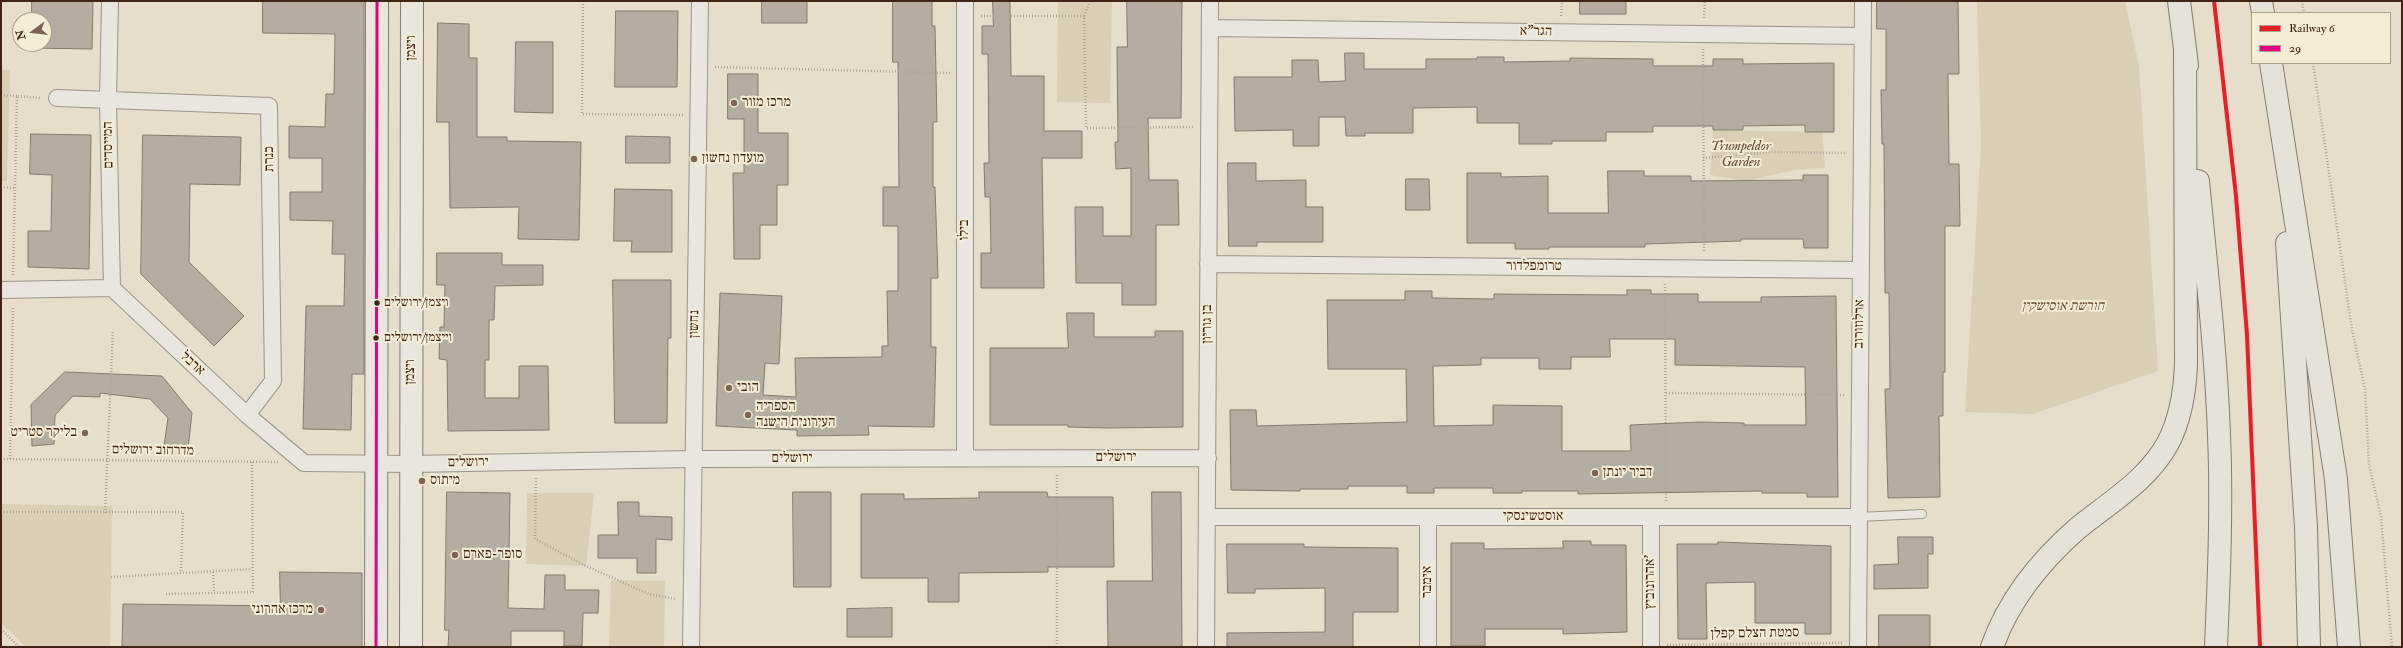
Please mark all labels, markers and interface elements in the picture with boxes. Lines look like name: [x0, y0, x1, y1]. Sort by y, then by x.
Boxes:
north arrow: [12, 12, 52, 52]
legend: [2251, 12, 2391, 64]
text: Railway 6: [2289, 21, 2335, 36]
street label: הגר"א: [1520, 23, 1552, 41]
text: N: [13, 29, 28, 41]
street label: ויצמן: [404, 35, 420, 61]
text: 29: [2289, 41, 2301, 56]
place label: מרכז מזור: [742, 95, 791, 111]
marker: מרכז מזור: [729, 98, 739, 108]
street label: המייסדים: [100, 121, 118, 169]
park label: Trumpeldor Garden: [1711, 139, 1771, 172]
street label: כנרת: [261, 146, 279, 172]
place label: מועדון נחשון: [702, 151, 764, 167]
marker: מועדון נחשון: [689, 154, 699, 164]
street label: בילו: [957, 219, 973, 241]
street label: טרומפלדור: [1506, 259, 1562, 275]
place label: ויצמן/ירושלים: [384, 295, 449, 311]
marker: ויצמן/ירושלים: [372, 298, 382, 308]
street label: ארלוזורוב: [1851, 299, 1869, 349]
park label: חורשת אוסישקין: [2022, 299, 2104, 315]
street label: בן גוריון: [1200, 304, 1216, 344]
street label: נחשון: [686, 310, 704, 338]
place label: וייצמן/ירושלים: [384, 330, 452, 346]
marker: וייצמן/ירושלים: [371, 333, 381, 343]
street label: ארבל: [176, 348, 208, 380]
street label: ויצמן: [403, 359, 419, 385]
place label: הובי: [737, 380, 759, 396]
marker: הובי: [724, 383, 734, 393]
place label: הספריה העירונית הישנה: [756, 399, 835, 432]
marker: הספריה העירונית הישנה: [743, 410, 753, 420]
place label: בליקר סטריט: [11, 425, 77, 441]
marker: בליקר סטריט: [80, 428, 90, 438]
street label: מדרחוב ירושלים: [112, 442, 194, 460]
street label: ירושלים: [1096, 450, 1136, 466]
street label: ירושלים: [772, 451, 812, 467]
street label: ירושלים: [447, 454, 489, 472]
place label: דביר יונתן: [1603, 465, 1652, 481]
marker: דביר יונתן: [1590, 468, 1600, 478]
place label: מיתוס: [430, 473, 460, 489]
marker: מיתוס: [417, 476, 427, 486]
street label: אוסטשינסקי: [1503, 509, 1563, 525]
place label: סופר-פארם: [463, 547, 522, 563]
marker: סופר-פארם: [450, 550, 460, 560]
street label: אהרונוביץ': [1643, 555, 1659, 609]
street label: אימבר: [1420, 566, 1436, 598]
place label: מרכז אהרוני: [252, 602, 313, 618]
marker: מרכז אהרוני: [316, 605, 326, 615]
street label: סמטת הצלם קפלן: [1711, 625, 1799, 643]

